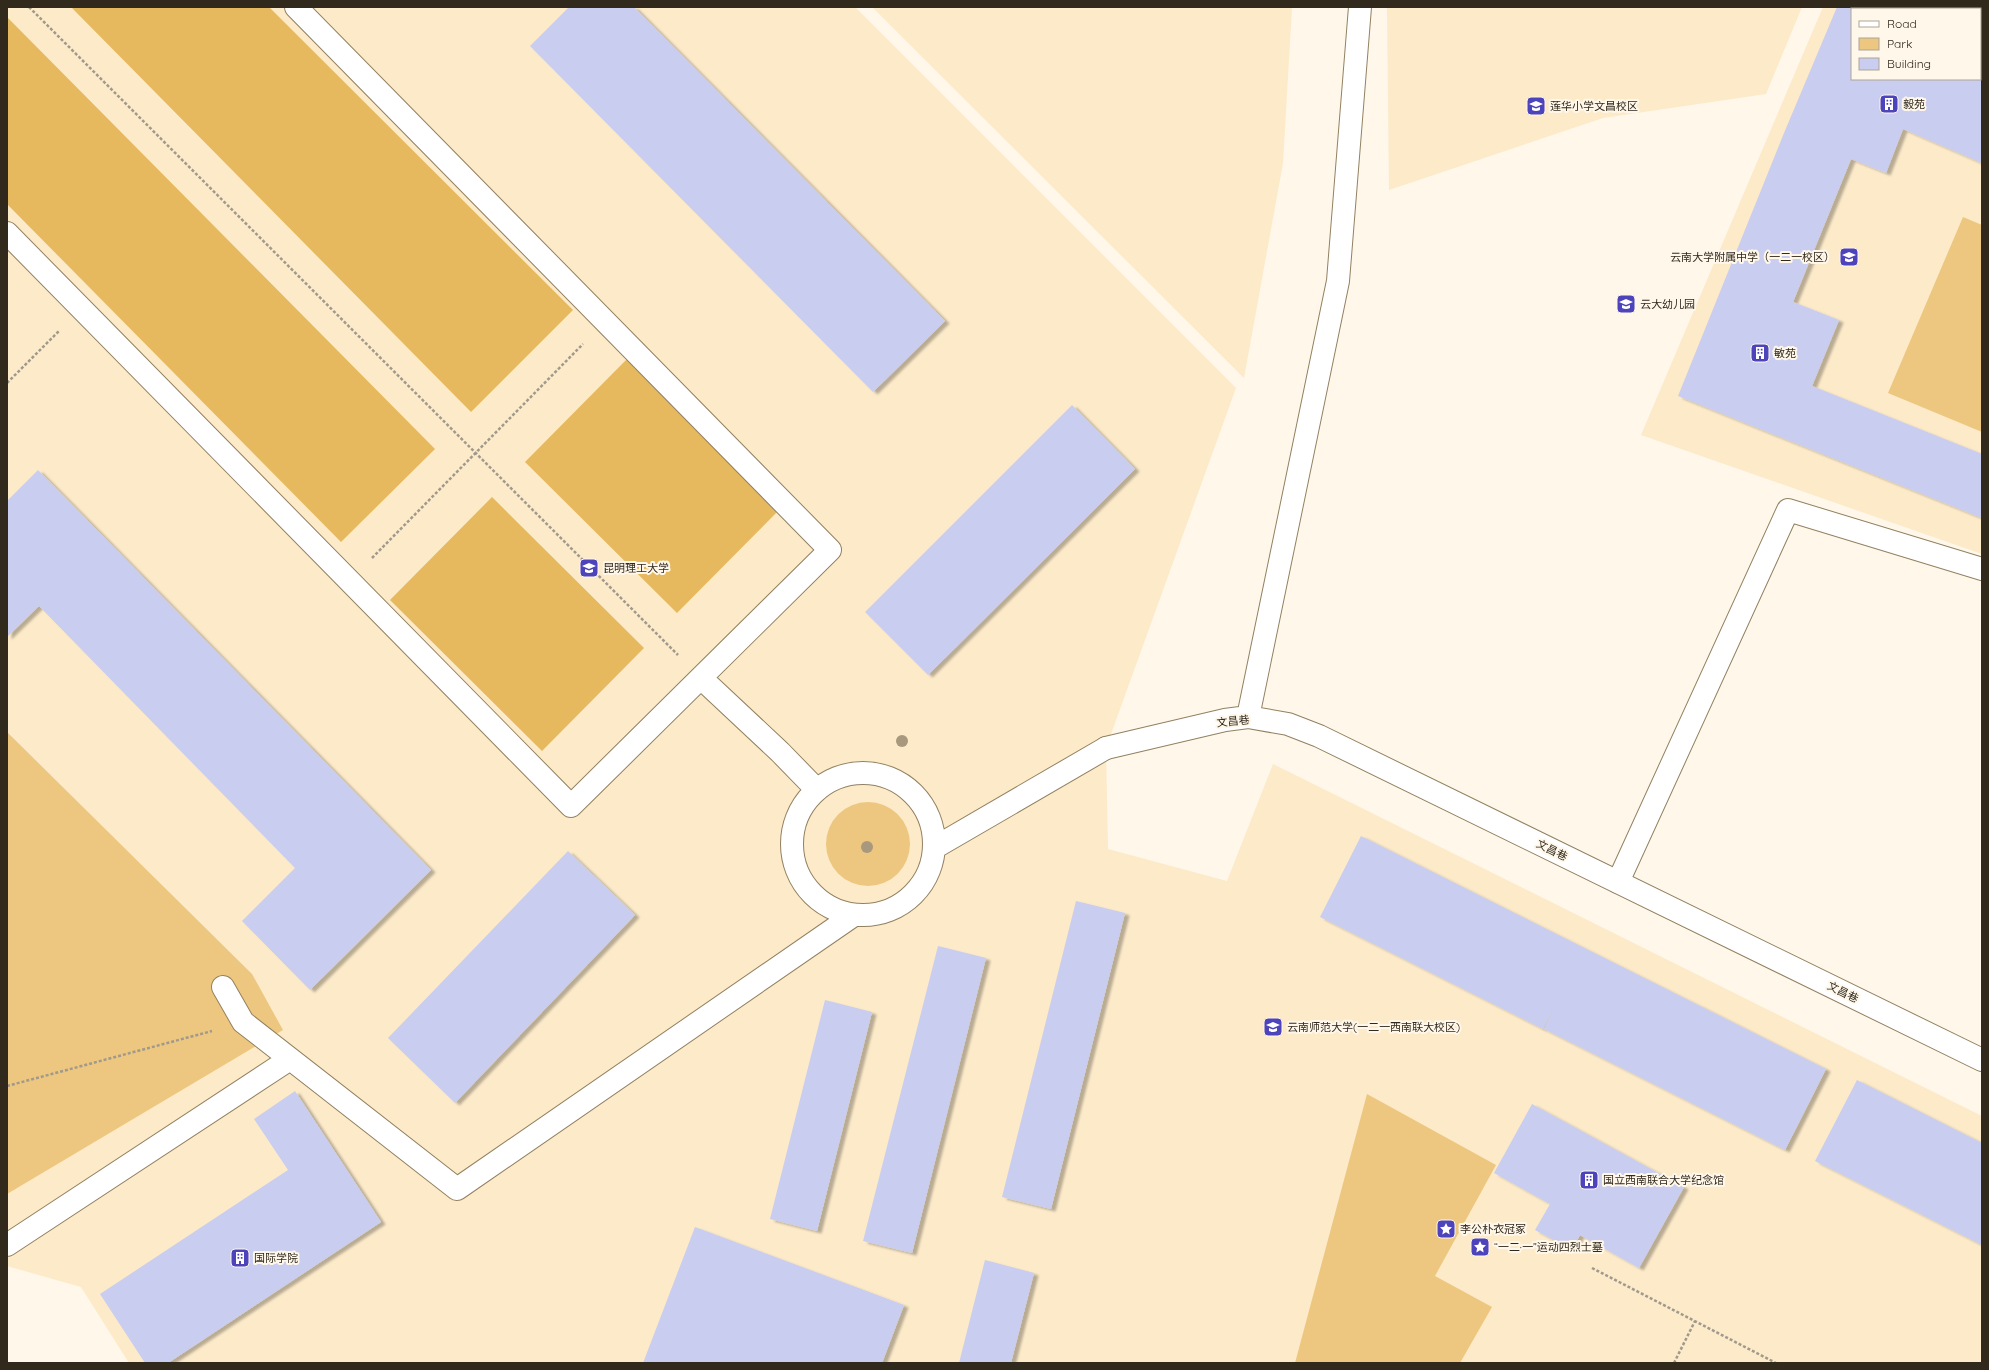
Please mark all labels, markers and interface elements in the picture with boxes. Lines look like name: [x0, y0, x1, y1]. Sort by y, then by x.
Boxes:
legend: [1851, 8, 1981, 80]
text: Road: [1887, 16, 1917, 31]
text: Park: [1887, 36, 1912, 51]
text: Building: [1887, 56, 1931, 71]
building icon: 毅苑: [1878, 93, 1900, 115]
school or university icon: 莲华小学文昌校区: [1525, 95, 1547, 117]
place label: 毅苑: [1903, 97, 1925, 111]
place label: 莲华小学文昌校区: [1550, 99, 1638, 113]
school or university icon: 云南大学附属中学（一二一校区）: [1838, 246, 1860, 268]
place label: 云南大学附属中学（一二一校区）: [1670, 250, 1835, 264]
school or university icon: 云大幼儿园: [1615, 293, 1637, 315]
place label: 云大幼儿园: [1640, 297, 1695, 311]
building icon: 敏苑: [1749, 342, 1771, 364]
place label: 敏苑: [1774, 346, 1796, 360]
school or university icon: 昆明理工大学: [578, 557, 600, 579]
place label: 昆明理工大学: [603, 561, 669, 575]
street label: 文昌巷: [1216, 712, 1250, 730]
street label: 文昌巷: [1534, 836, 1570, 864]
street label: 文昌巷: [1825, 978, 1861, 1006]
school or university icon: 云南师范大学(一二一西南联大校区): [1262, 1016, 1284, 1038]
place label: 云南师范大学(一二一西南联大校区): [1287, 1020, 1460, 1034]
building icon: 国立西南联合大学纪念馆: [1578, 1169, 1600, 1191]
place label: 国立西南联合大学纪念馆: [1603, 1173, 1724, 1187]
place icon: 李公朴衣冠冢: [1435, 1218, 1457, 1240]
place label: 李公朴衣冠冢: [1460, 1222, 1526, 1236]
place icon: “一二·一”运动四烈士墓: [1469, 1236, 1491, 1258]
place label: “一二·一”运动四烈士墓: [1494, 1240, 1603, 1254]
building icon: 国际学院: [229, 1247, 251, 1269]
place label: 国际学院: [254, 1251, 298, 1265]

